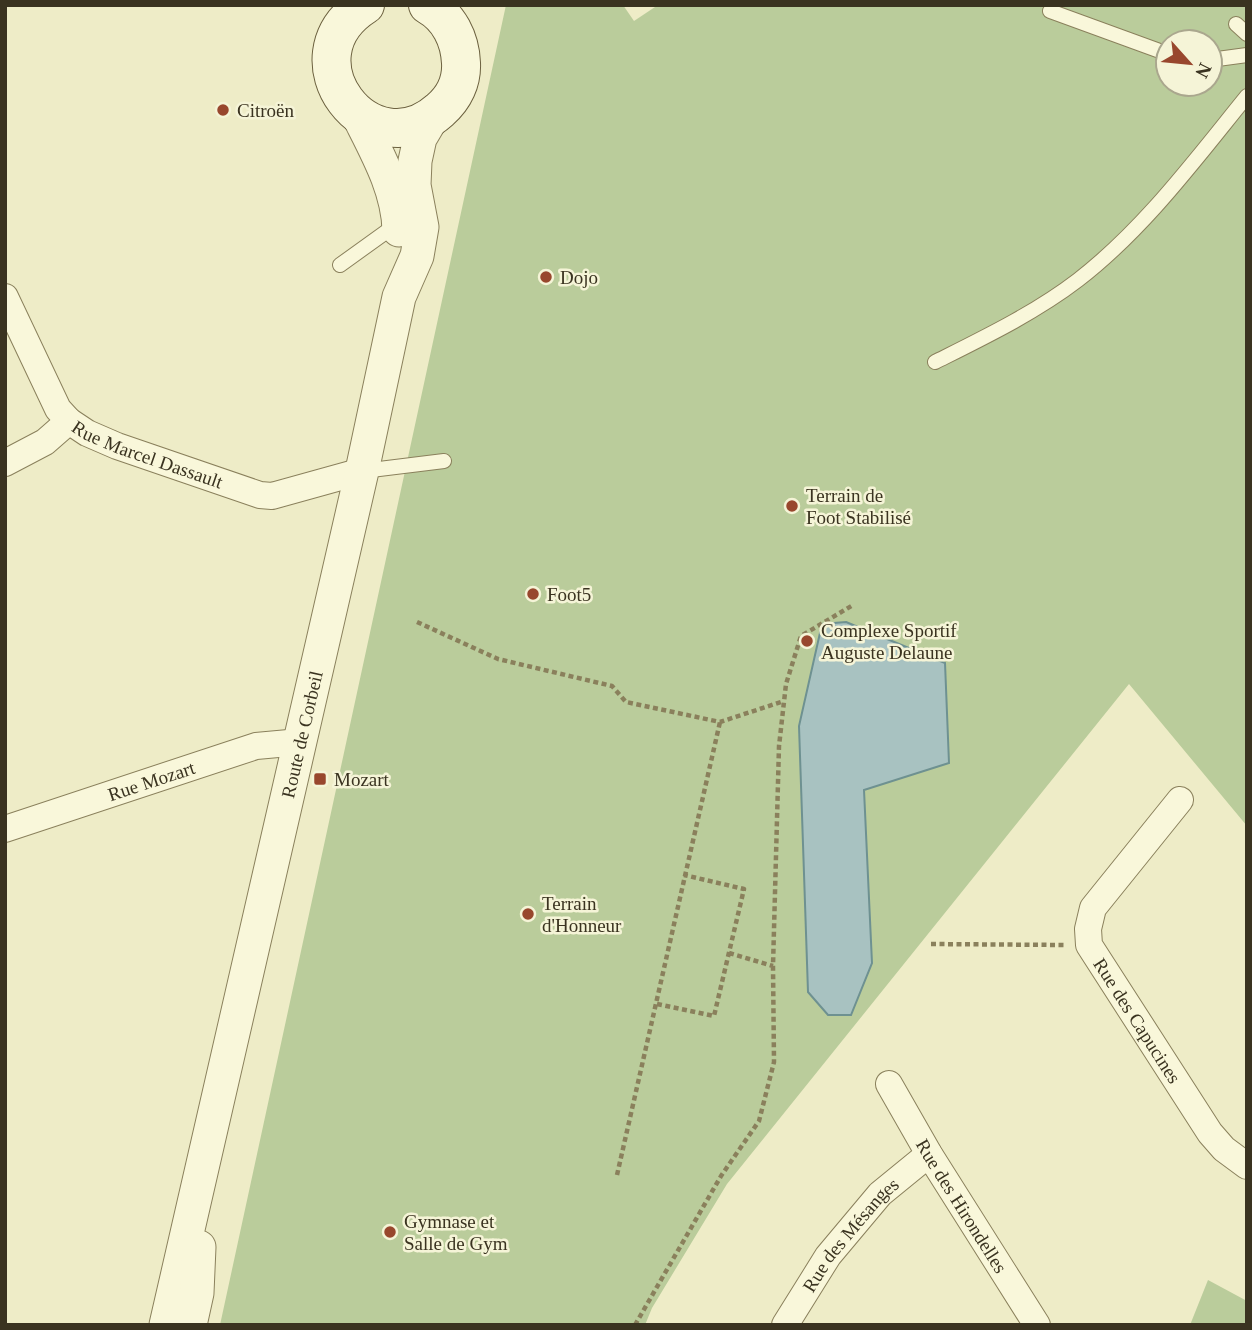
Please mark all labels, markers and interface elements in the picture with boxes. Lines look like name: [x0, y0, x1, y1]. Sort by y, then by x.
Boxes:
north arrow: [1154, 28, 1224, 98]
text: N: [1191, 60, 1216, 82]
place label: Citroën: [237, 100, 294, 121]
marker: Citroën: [215, 102, 231, 118]
place label: Dojo: [560, 267, 598, 288]
marker: Dojo: [538, 269, 554, 285]
street label: Rue Marcel Dassault: [68, 416, 226, 493]
place label: Terrain de Foot Stabilisé: [806, 485, 911, 528]
marker: Terrain de Foot Stabilisé: [784, 498, 800, 514]
place label: Foot5: [547, 584, 591, 605]
marker: Foot5: [525, 586, 541, 602]
place label: Complexe Sportif Auguste Delaune: [821, 620, 957, 663]
marker: Complexe Sportif Auguste Delaune: [799, 633, 815, 649]
street label: Route de Corbeil: [277, 669, 327, 800]
street label: Rue Mozart: [105, 757, 198, 805]
place label: Mozart: [334, 769, 390, 790]
marker: Mozart: [312, 771, 328, 787]
place label: Terrain d'Honneur: [542, 893, 622, 936]
marker: Terrain d'Honneur: [520, 906, 536, 922]
street label: Rue des Capucines: [1089, 954, 1185, 1087]
street label: Rue des Hirondelles: [912, 1135, 1011, 1277]
street label: Rue des Mésanges: [798, 1173, 903, 1296]
place label: Gymnase et Salle de Gym: [404, 1211, 508, 1254]
marker: Gymnase et Salle de Gym: [382, 1224, 398, 1240]

